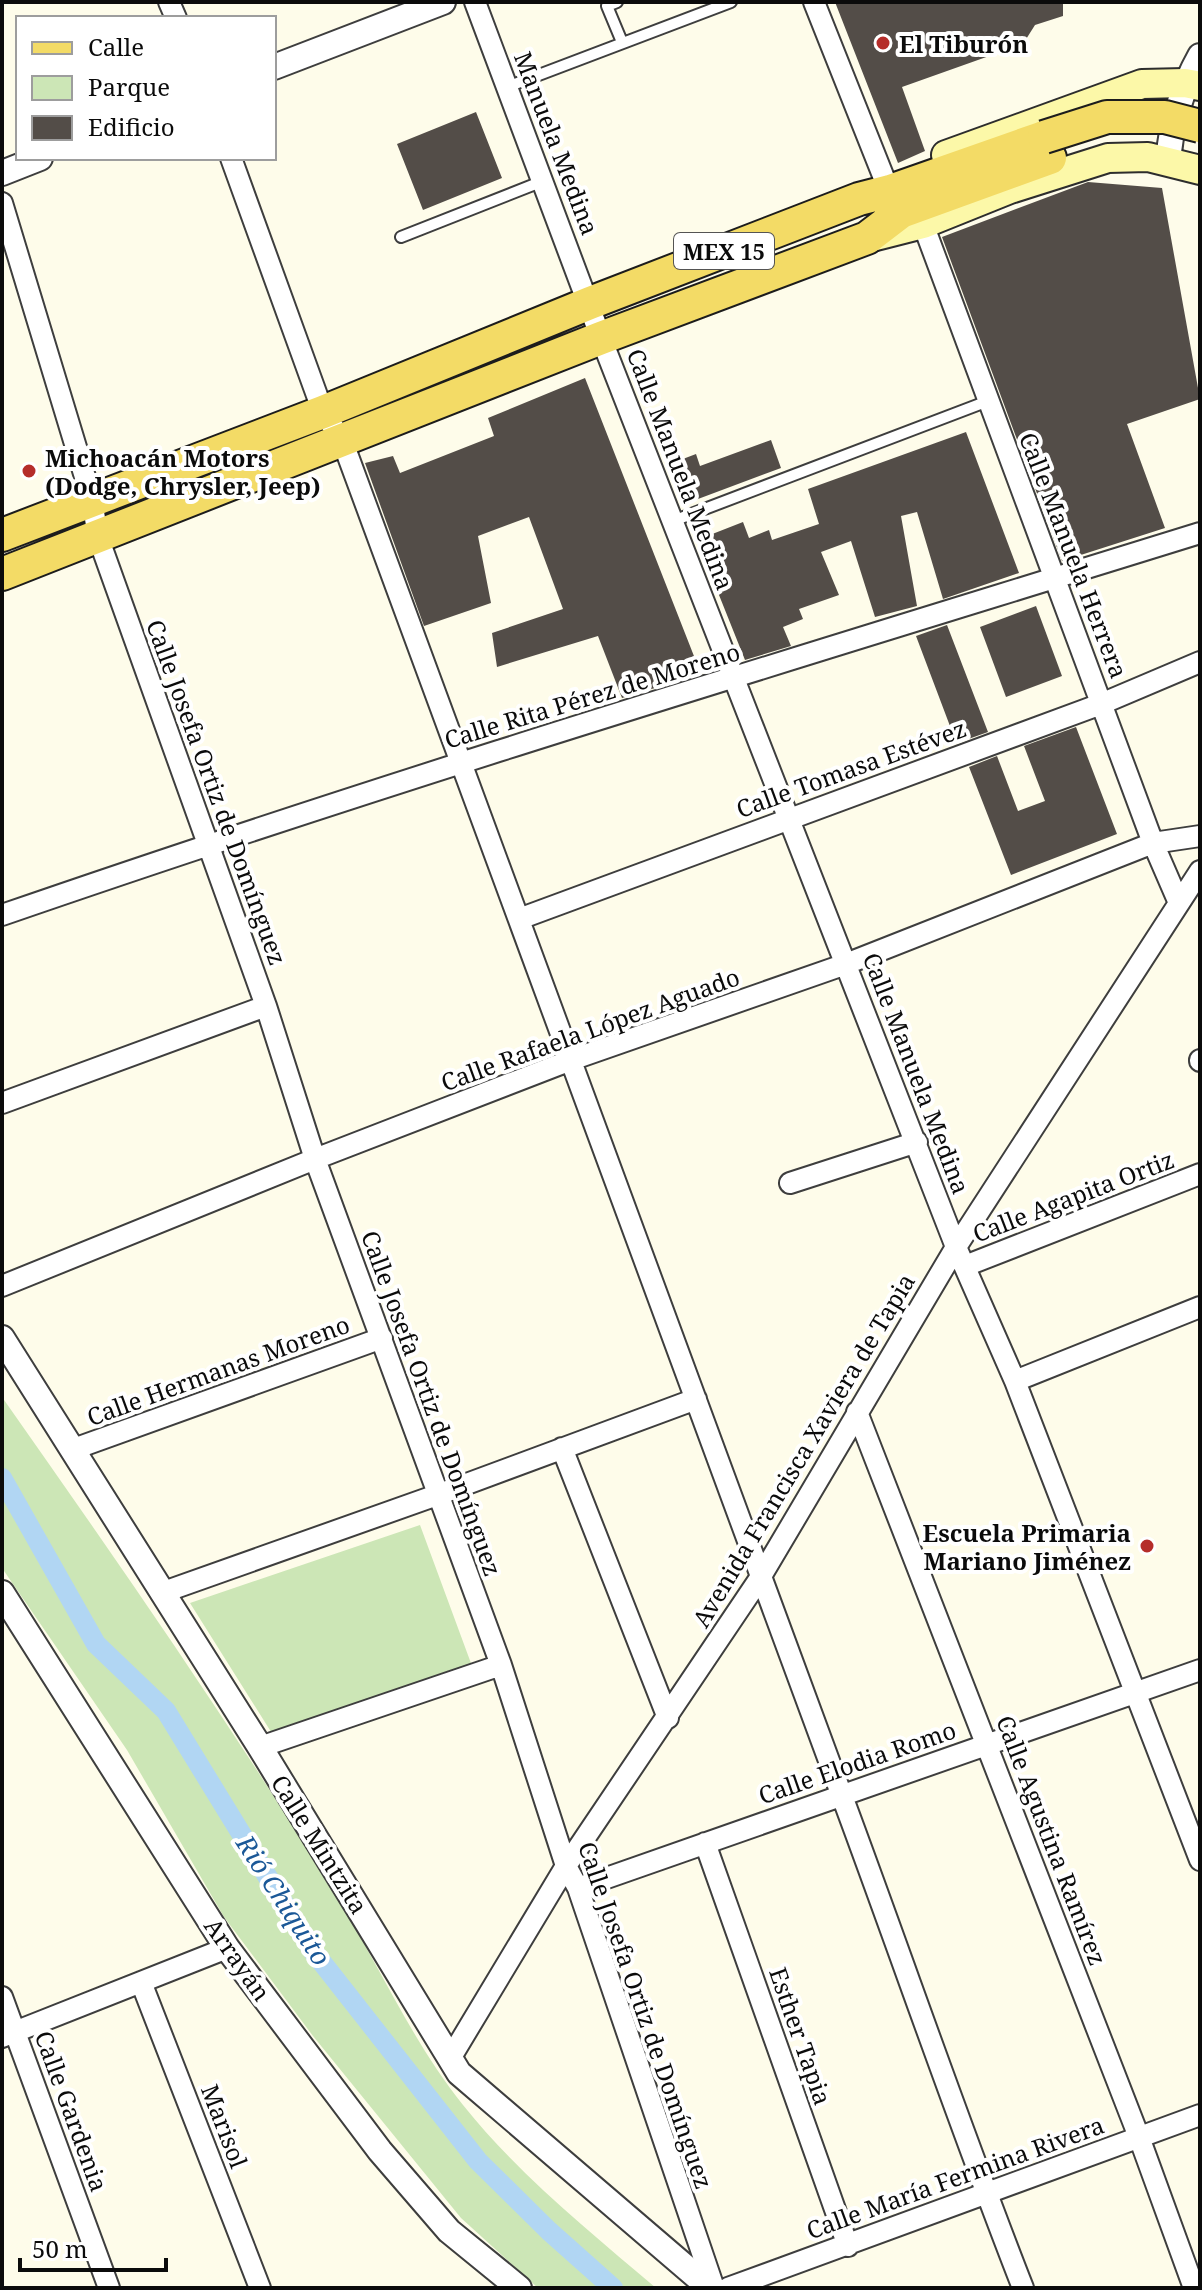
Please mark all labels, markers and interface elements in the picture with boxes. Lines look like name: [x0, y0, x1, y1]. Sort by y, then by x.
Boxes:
legend: [16, 16, 276, 160]
place label: El Tiburón: [899, 27, 1028, 60]
text: Calle: [88, 30, 144, 63]
marker: El Tiburón: [874, 34, 892, 52]
street label: Manuela Medina: [507, 47, 607, 239]
text: Parque: [88, 70, 170, 103]
text: Edificio: [88, 110, 175, 143]
road number: MEX 15: [674, 233, 774, 269]
street label: Calle Manuela Medina: [620, 344, 742, 594]
street label: Calle Manuela Herrera: [1012, 427, 1136, 683]
place label: Michoacán Motors (Dodge, Chrysler, Jeep): [45, 441, 321, 502]
marker: Michoacán Motors (Dodge, Chrysler, Jeep): [20, 462, 38, 480]
street label: Calle Josefa Ortiz de Domínguez: [139, 615, 295, 969]
street label: Calle Rita Pérez de Moreno: [440, 634, 744, 756]
street label: Calle Tomasa Estévez: [731, 711, 971, 825]
street label: Calle Manuela Medina: [856, 948, 978, 1198]
street label: Calle Rafaela López Aguado: [436, 960, 744, 1098]
street label: Calle Agapita Ortiz: [968, 1142, 1178, 1250]
street label: Calle Josefa Ortiz de Domínguez: [354, 1226, 510, 1580]
street label: Avenida Francisca Xaviera de Tapia: [684, 1267, 922, 1633]
street label: Calle Hermanas Moreno: [82, 1307, 354, 1433]
place label: Escuela Primaria Mariano Jiménez: [923, 1516, 1131, 1577]
marker: Escuela Primaria Mariano Jiménez: [1138, 1537, 1156, 1555]
street label: Calle Agustina Ramírez: [989, 1710, 1115, 1970]
street label: Calle Elodia Romo: [754, 1713, 960, 1811]
street label: Calle Mintzita: [264, 1768, 376, 1920]
water label: Rió Chiquito: [228, 1827, 340, 1972]
street label: Calle Josefa Ortiz de Domínguez: [571, 1837, 721, 2193]
street label: Arrayán: [197, 1911, 279, 2007]
street label: Esther Tapia: [762, 1963, 840, 2109]
street label: Calle Gardenia: [28, 2026, 116, 2196]
street label: Marisol: [194, 2079, 256, 2173]
street label: Calle María Fermina Rivera: [802, 2108, 1108, 2246]
scale bar: [20, 2222, 166, 2272]
text: 50 m: [32, 2232, 88, 2265]

